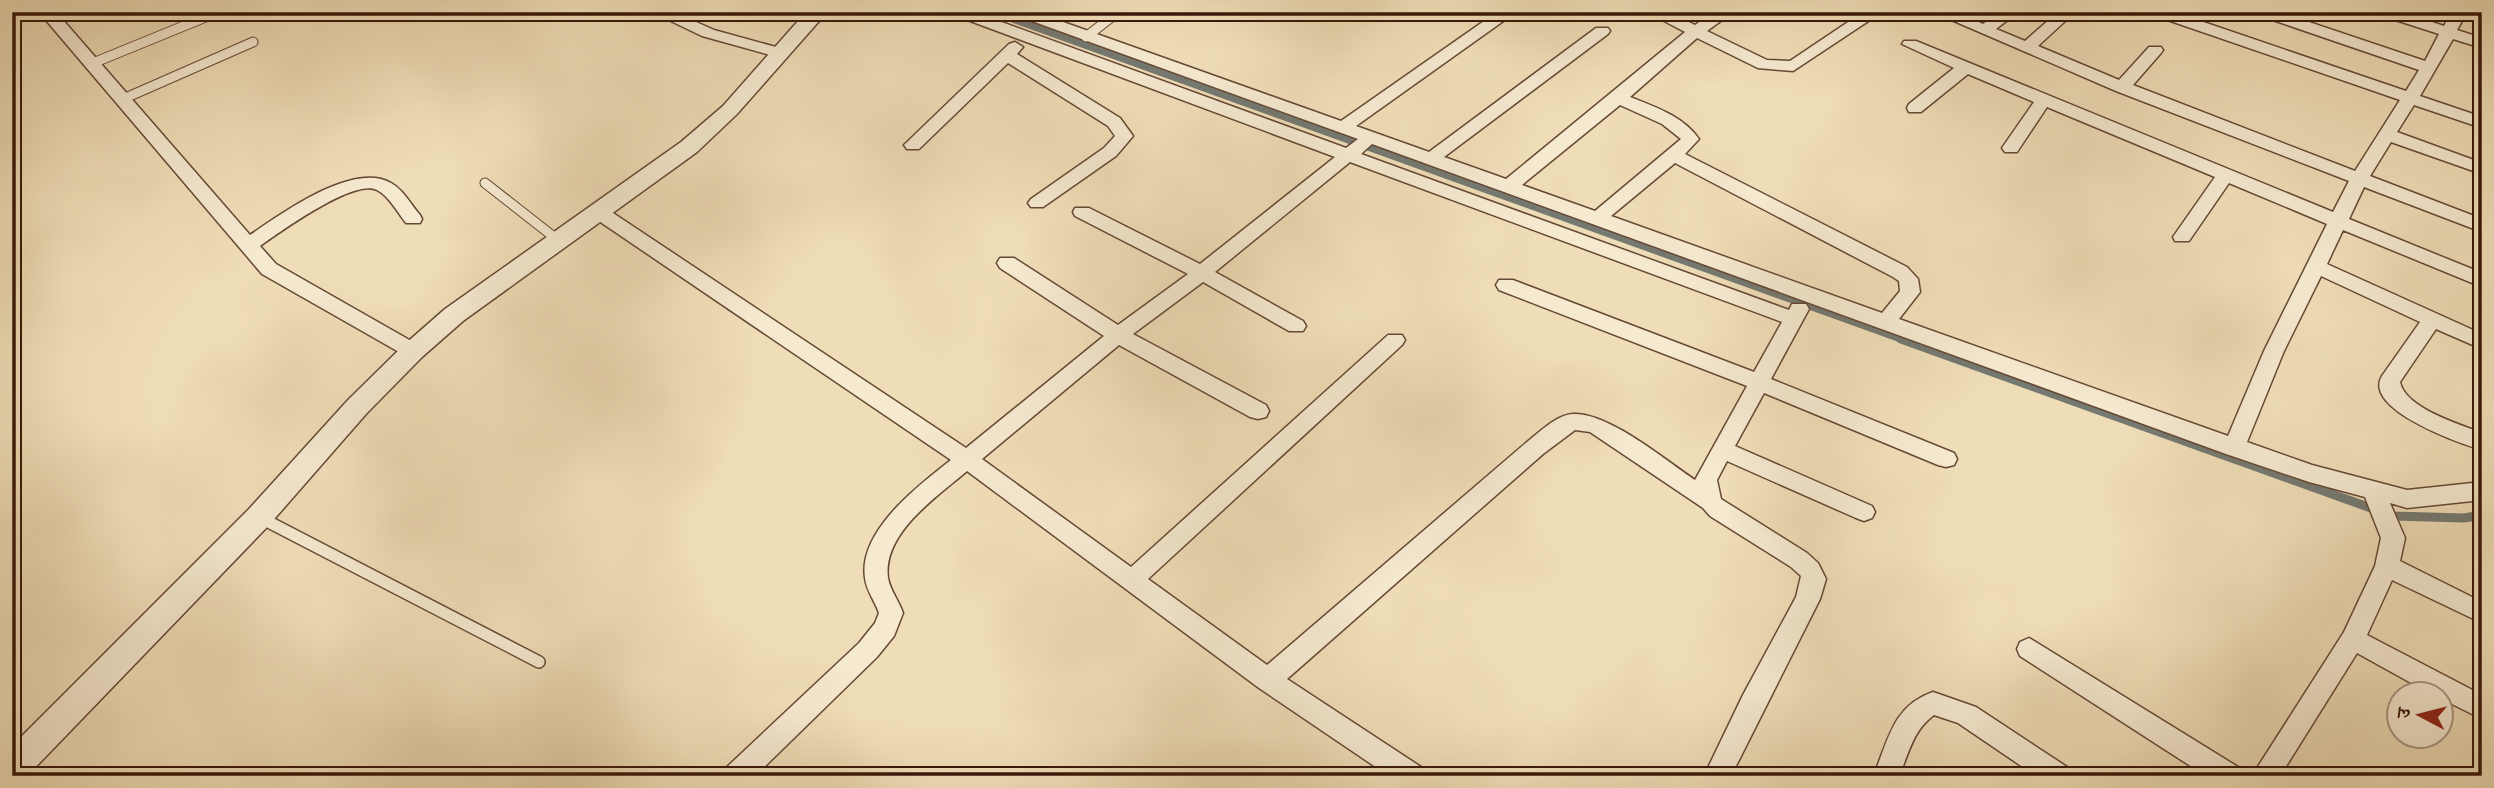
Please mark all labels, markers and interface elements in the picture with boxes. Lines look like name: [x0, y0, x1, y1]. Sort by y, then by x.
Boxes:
north arrow: [2386, 680, 2456, 750]
text: उ: [2395, 706, 2416, 721]

